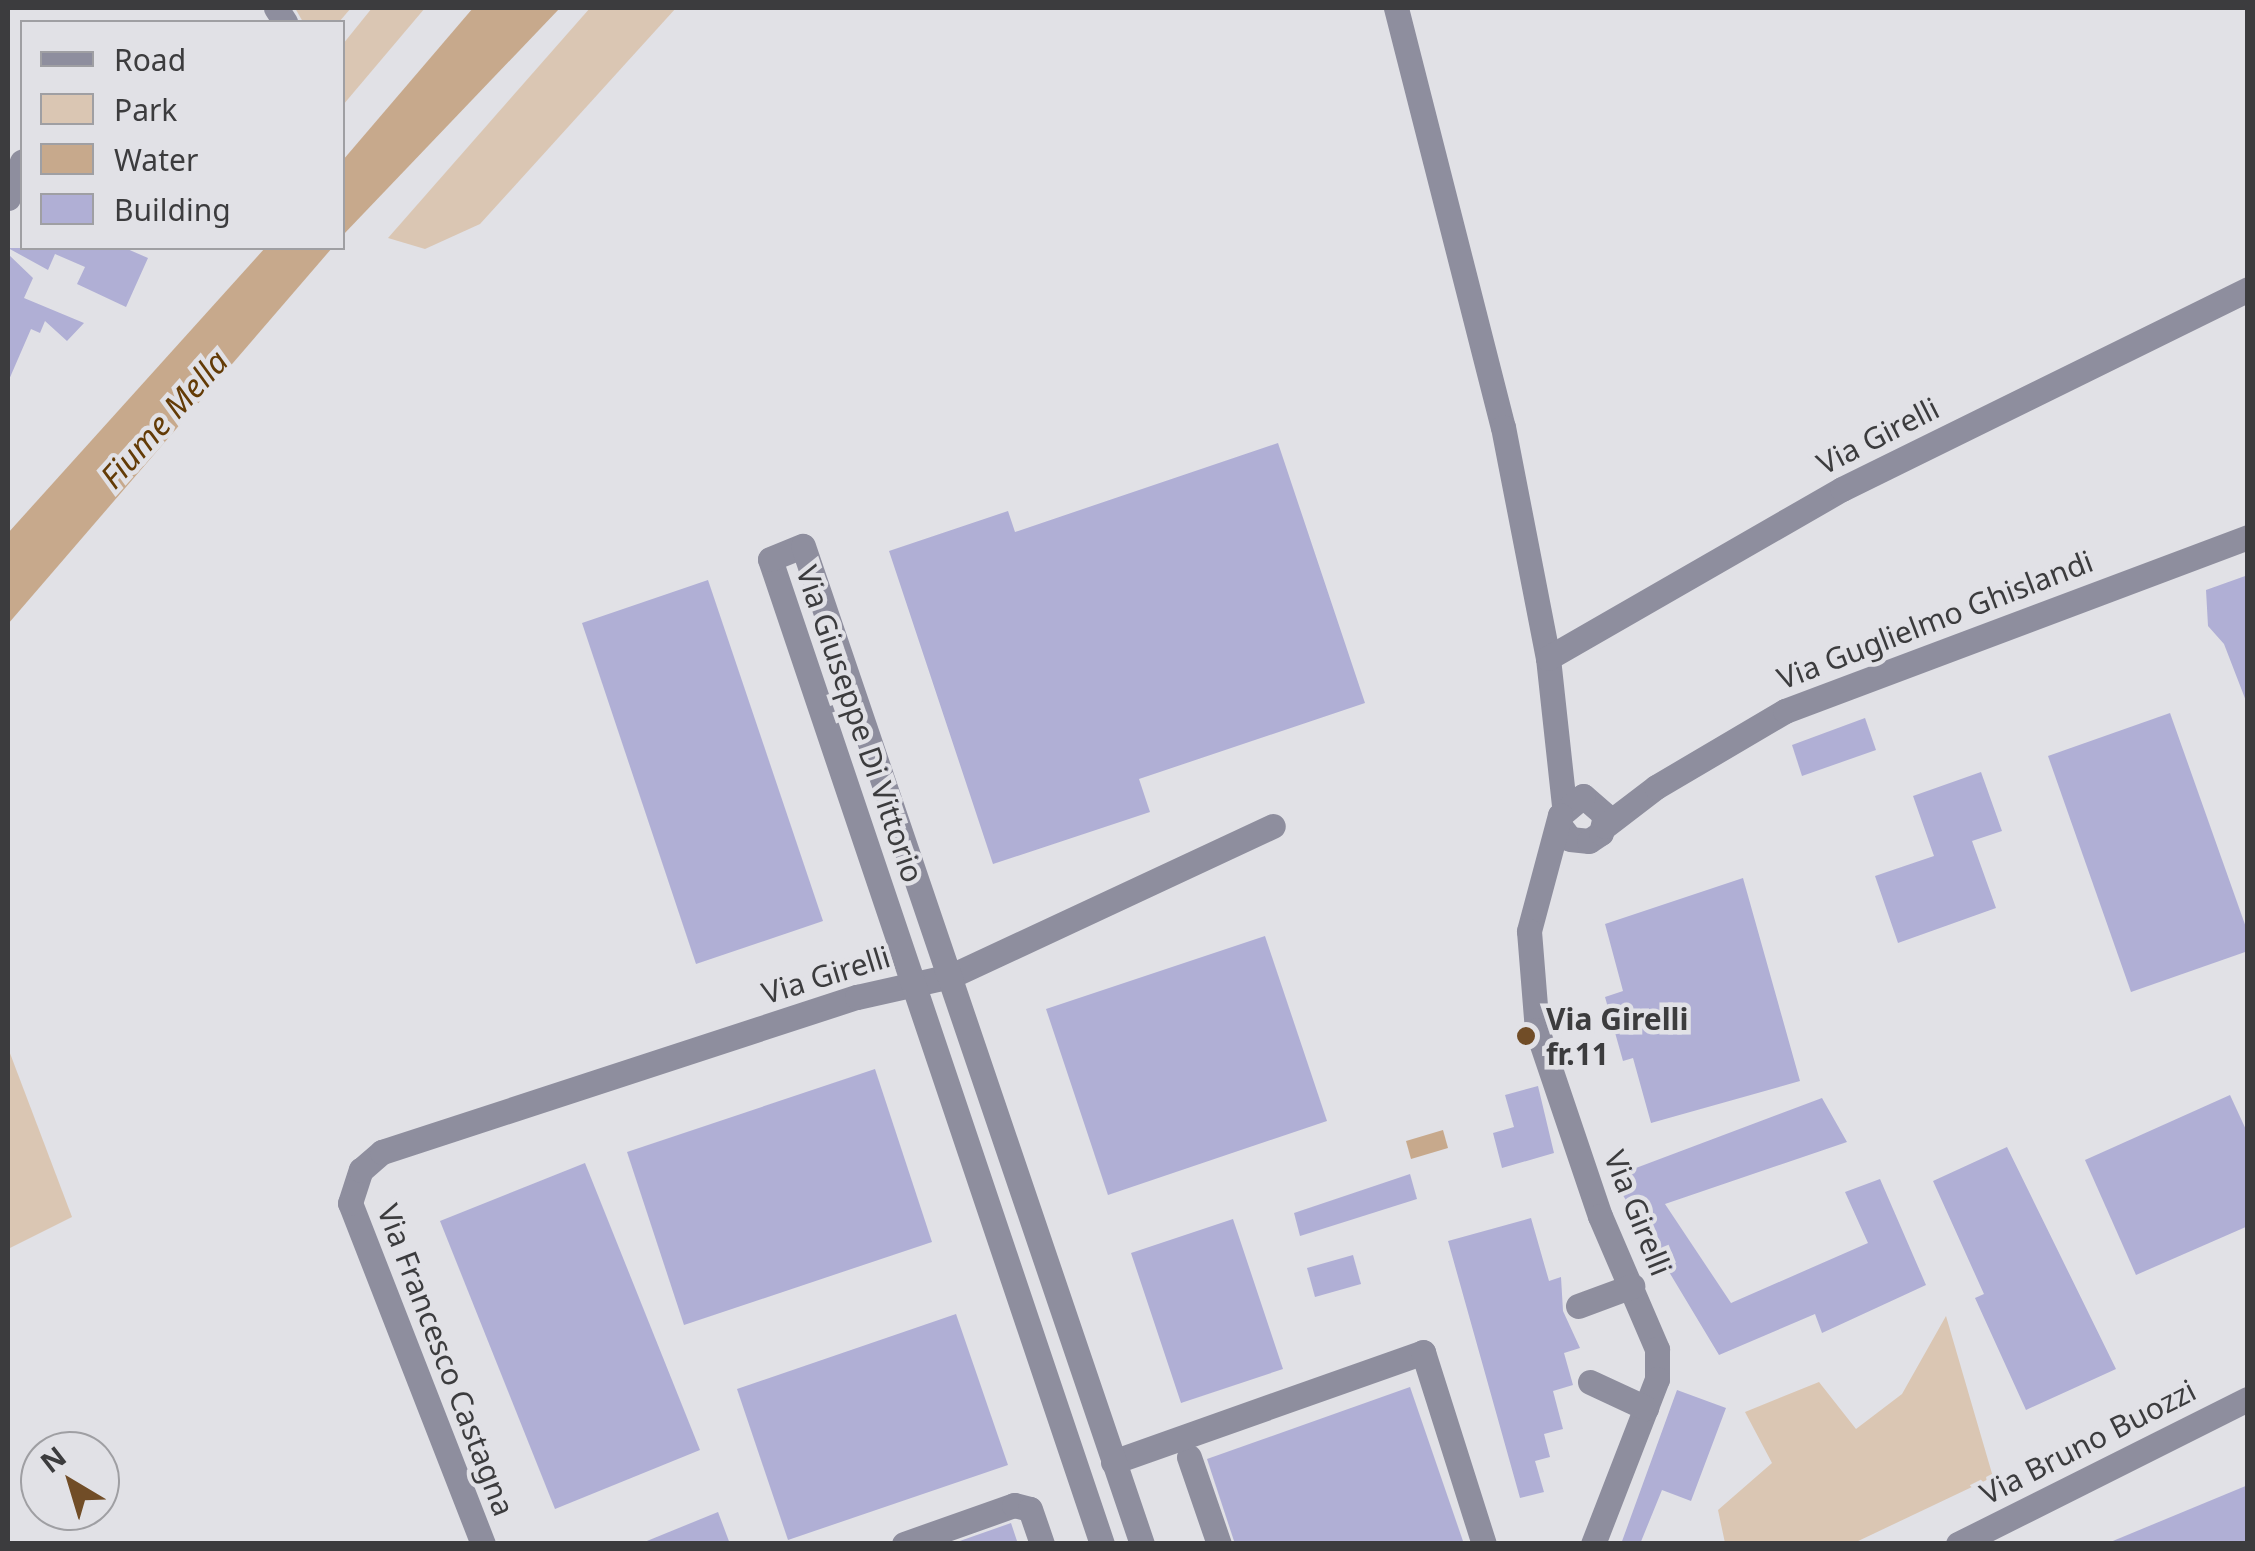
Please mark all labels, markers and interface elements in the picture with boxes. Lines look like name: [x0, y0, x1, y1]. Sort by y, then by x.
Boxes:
legend: [20, 20, 345, 250]
text: Road: [114, 39, 186, 80]
text: Park: [114, 89, 177, 130]
text: Water: [114, 139, 198, 180]
text: Building: [114, 189, 231, 230]
water label: Fiume Mella: [92, 342, 236, 496]
street label: Via Girelli: [1811, 390, 1945, 482]
street label: Via Guglielmo Ghislandi: [1772, 543, 2098, 697]
street label: Via Giuseppe Di Vittorio: [789, 561, 931, 887]
street label: Via Girelli: [758, 939, 894, 1011]
place label: Via Girelli fr.11: [1546, 1001, 1688, 1072]
marker: Via Girelli fr.11: [1515, 1025, 1537, 1047]
street label: Via Girelli: [1597, 1145, 1679, 1281]
street label: Via Francesco Castagna: [370, 1199, 522, 1521]
street label: Via Bruno Buozzi: [1974, 1372, 2202, 1512]
north arrow: [20, 1431, 120, 1531]
text: N: [32, 1437, 73, 1481]

